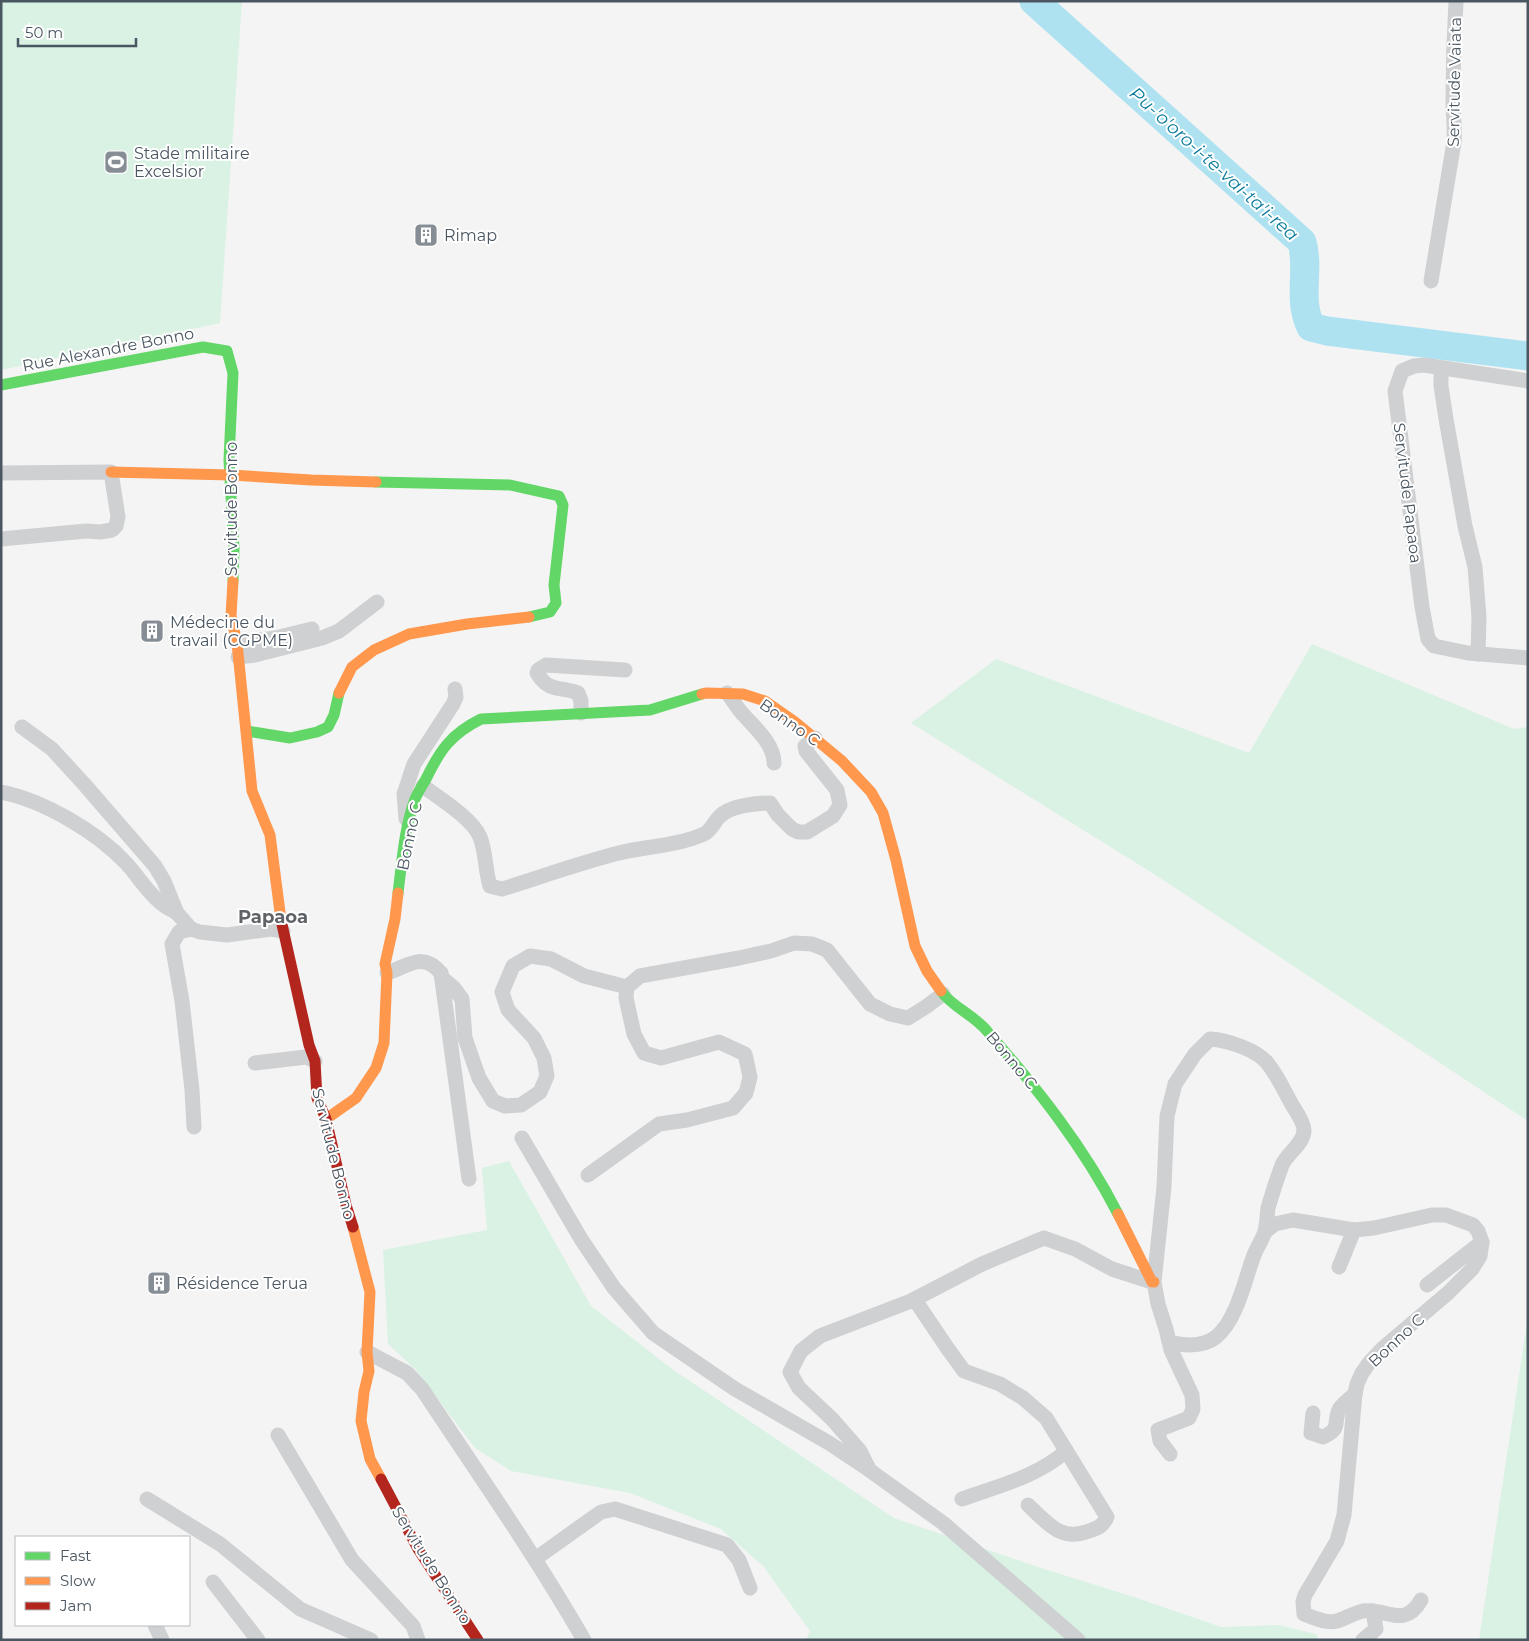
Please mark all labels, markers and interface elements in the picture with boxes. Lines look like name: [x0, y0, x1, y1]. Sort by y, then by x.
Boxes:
scale bar: [18, 15, 135, 47]
street label: Servitude Vaiata: [1444, 17, 1465, 147]
text: 50 m: [25, 23, 63, 42]
water label: Pu-'o'oro-i-te-vai-ta'i-rea: [1125, 82, 1303, 246]
place label: Stade militaire Excelsior: [134, 144, 250, 181]
sports icon: Stade militaire Excelsior: [103, 149, 129, 175]
building icon: Rimap: [413, 222, 439, 248]
place label: Rimap: [444, 226, 497, 245]
street label: Rue Alexandre Bonno: [21, 323, 196, 375]
street label: Servitude Papaoa: [1389, 422, 1426, 564]
street label: Servitude Bonno: [222, 442, 241, 576]
place label: Médecine du travail (CGPME): [170, 613, 293, 650]
building icon: Médecine du travail (CGPME): [139, 618, 165, 644]
street label: Bonno C: [756, 695, 824, 750]
street label: Bonno C: [393, 800, 426, 872]
district label: Papaoa: [238, 906, 308, 928]
street label: Bonno C: [982, 1028, 1041, 1093]
street label: Servitude Bonno: [308, 1086, 359, 1222]
building icon: Résidence Terua: [146, 1270, 172, 1296]
place label: Résidence Terua: [176, 1274, 308, 1293]
street label: Bonno C: [1365, 1310, 1428, 1371]
street label: Servitude Bonno: [388, 1503, 475, 1627]
legend: [15, 1536, 190, 1626]
text: Fast: [60, 1546, 91, 1565]
text: Slow: [60, 1571, 96, 1590]
text: Jam: [59, 1596, 92, 1615]

